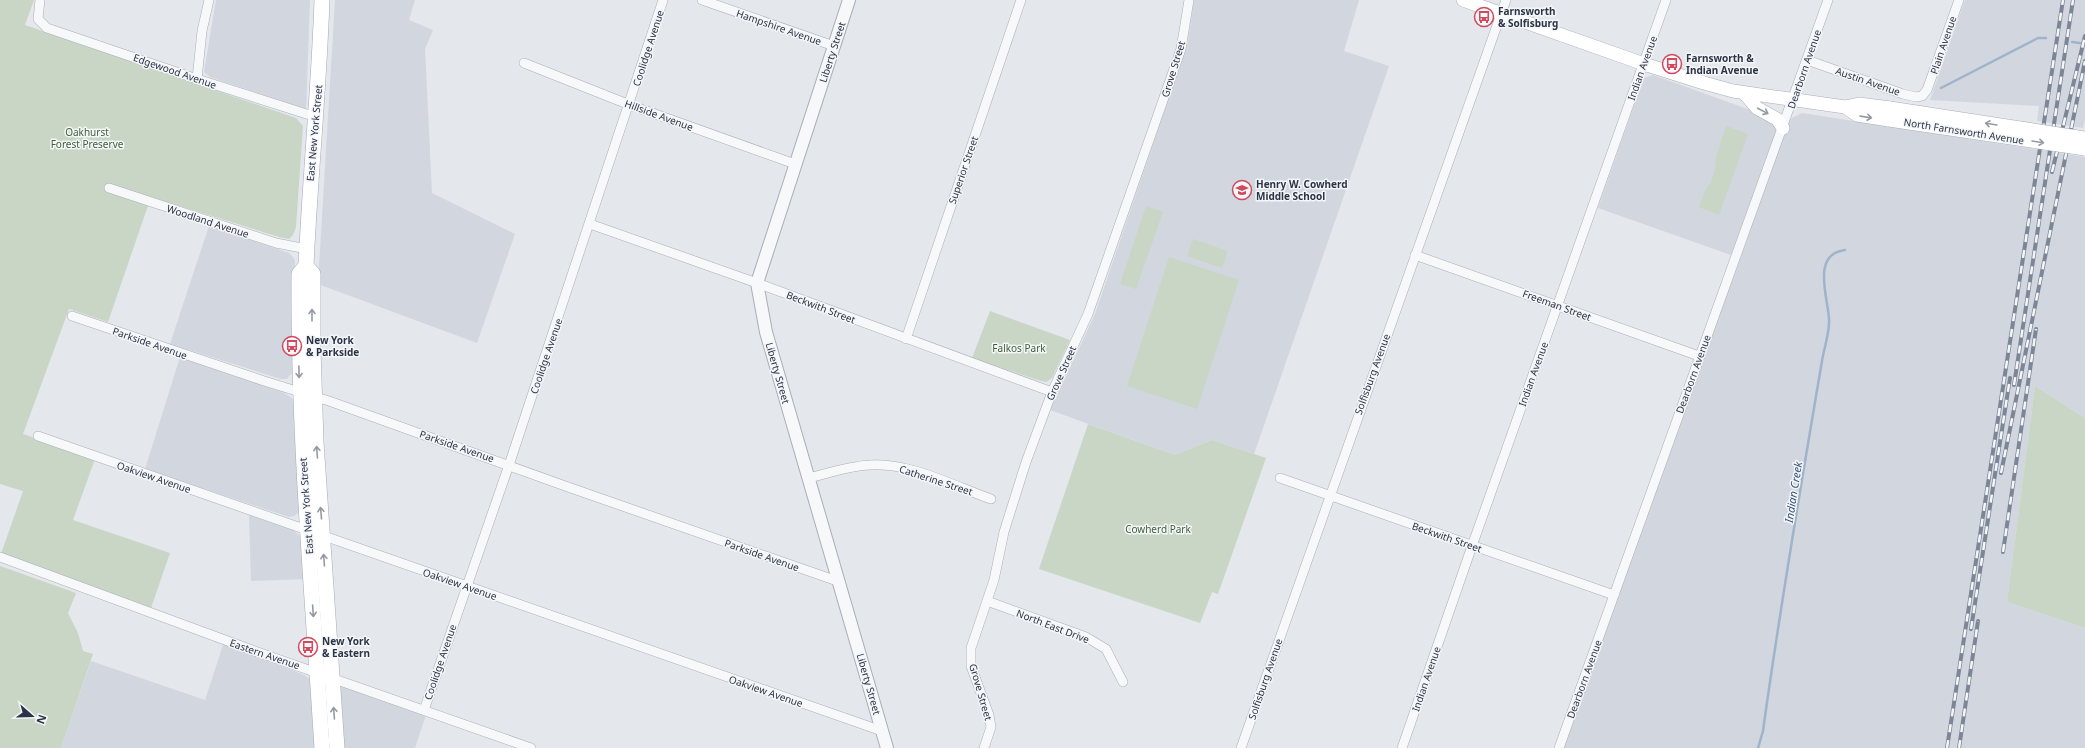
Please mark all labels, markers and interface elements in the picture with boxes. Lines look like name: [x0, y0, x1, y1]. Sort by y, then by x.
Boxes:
place label: Farnsworth & Solfisburg: [1498, 4, 1558, 30]
street label: Hampshire Avenue: [734, 6, 824, 48]
bus stop icon: Farnsworth & Solfisburg: [1473, 6, 1495, 28]
street label: Coolidge Avenue: [629, 8, 667, 88]
street label: Plain Avenue: [1926, 14, 1960, 76]
street label: Liberty Street: [816, 20, 849, 84]
street label: Dearborn Avenue: [1784, 27, 1824, 110]
street label: Indian Avenue: [1624, 33, 1660, 102]
street label: Grove Street: [1158, 39, 1188, 99]
street label: Edgewood Avenue: [132, 50, 219, 92]
place label: Farnsworth & Indian Avenue: [1686, 51, 1758, 77]
bus stop icon: Farnsworth & Indian Avenue: [1661, 53, 1683, 75]
street label: Austin Avenue: [1834, 63, 1902, 99]
street label: East New York Street: [303, 84, 325, 182]
street label: Hillside Avenue: [623, 96, 696, 134]
one-way arrow: [1757, 108, 1769, 116]
one-way arrow: [1859, 113, 1872, 121]
street label: North Farnsworth Avenue: [1903, 115, 2025, 147]
one-way arrow: [1985, 120, 1998, 128]
park label: Oakhurst Forest Preserve: [51, 125, 124, 151]
street label: Superior Street: [945, 134, 981, 206]
one-way arrow: [2031, 138, 2044, 146]
place label: Henry W. Cowherd Middle School: [1256, 177, 1348, 203]
school or university icon: Henry W. Cowherd Middle School: [1231, 179, 1253, 201]
street label: Woodland Avenue: [165, 201, 251, 241]
street label: Freeman Street: [1521, 286, 1594, 324]
street label: Beckwith Street: [784, 287, 858, 327]
one-way arrow: [308, 309, 316, 322]
street label: Coolidge Avenue: [526, 316, 566, 396]
street label: Parkside Avenue: [111, 324, 189, 362]
street label: Solfisburg Avenue: [1351, 331, 1393, 416]
street label: Dearborn Avenue: [1672, 332, 1714, 415]
place label: New York & Parkside: [306, 333, 359, 359]
bus stop icon: New York & Parkside: [281, 335, 303, 357]
street label: Indian Avenue: [1515, 339, 1551, 408]
street label: Liberty Street: [763, 341, 794, 406]
park label: Falkos Park: [992, 341, 1046, 355]
street label: Grove Street: [1043, 343, 1079, 402]
one-way arrow: [295, 365, 303, 378]
street label: Parkside Avenue: [418, 427, 496, 465]
one-way arrow: [313, 446, 320, 459]
street label: East New York Street: [296, 457, 316, 555]
street label: Oakview Avenue: [115, 458, 193, 496]
water label: Indian Creek: [1781, 460, 1805, 525]
street label: Catherine Street: [897, 462, 975, 499]
one-way arrow: [317, 507, 325, 520]
street label: Beckwith Street: [1410, 518, 1484, 556]
park label: Cowherd Park: [1125, 522, 1191, 536]
street label: Parkside Avenue: [723, 536, 801, 574]
one-way arrow: [321, 554, 328, 567]
street label: Oakview Avenue: [421, 565, 499, 603]
one-way arrow: [309, 604, 316, 617]
street label: North East Drive: [1015, 606, 1092, 646]
street label: Coolidge Avenue: [420, 622, 460, 702]
place label: New York & Eastern: [322, 634, 371, 660]
street label: Eastern Avenue: [228, 635, 302, 673]
bus stop icon: New York & Eastern: [297, 636, 319, 658]
street label: Solfisburg Avenue: [1245, 636, 1286, 722]
street label: Dearborn Avenue: [1563, 637, 1605, 720]
street label: Indian Avenue: [1408, 644, 1444, 713]
street label: Liberty Street: [854, 652, 885, 717]
street label: Grove Street: [966, 662, 996, 722]
street label: Oakview Avenue: [727, 672, 805, 710]
north arrow: [12, 696, 52, 736]
one-way arrow: [331, 707, 338, 720]
text: N: [33, 713, 50, 726]

